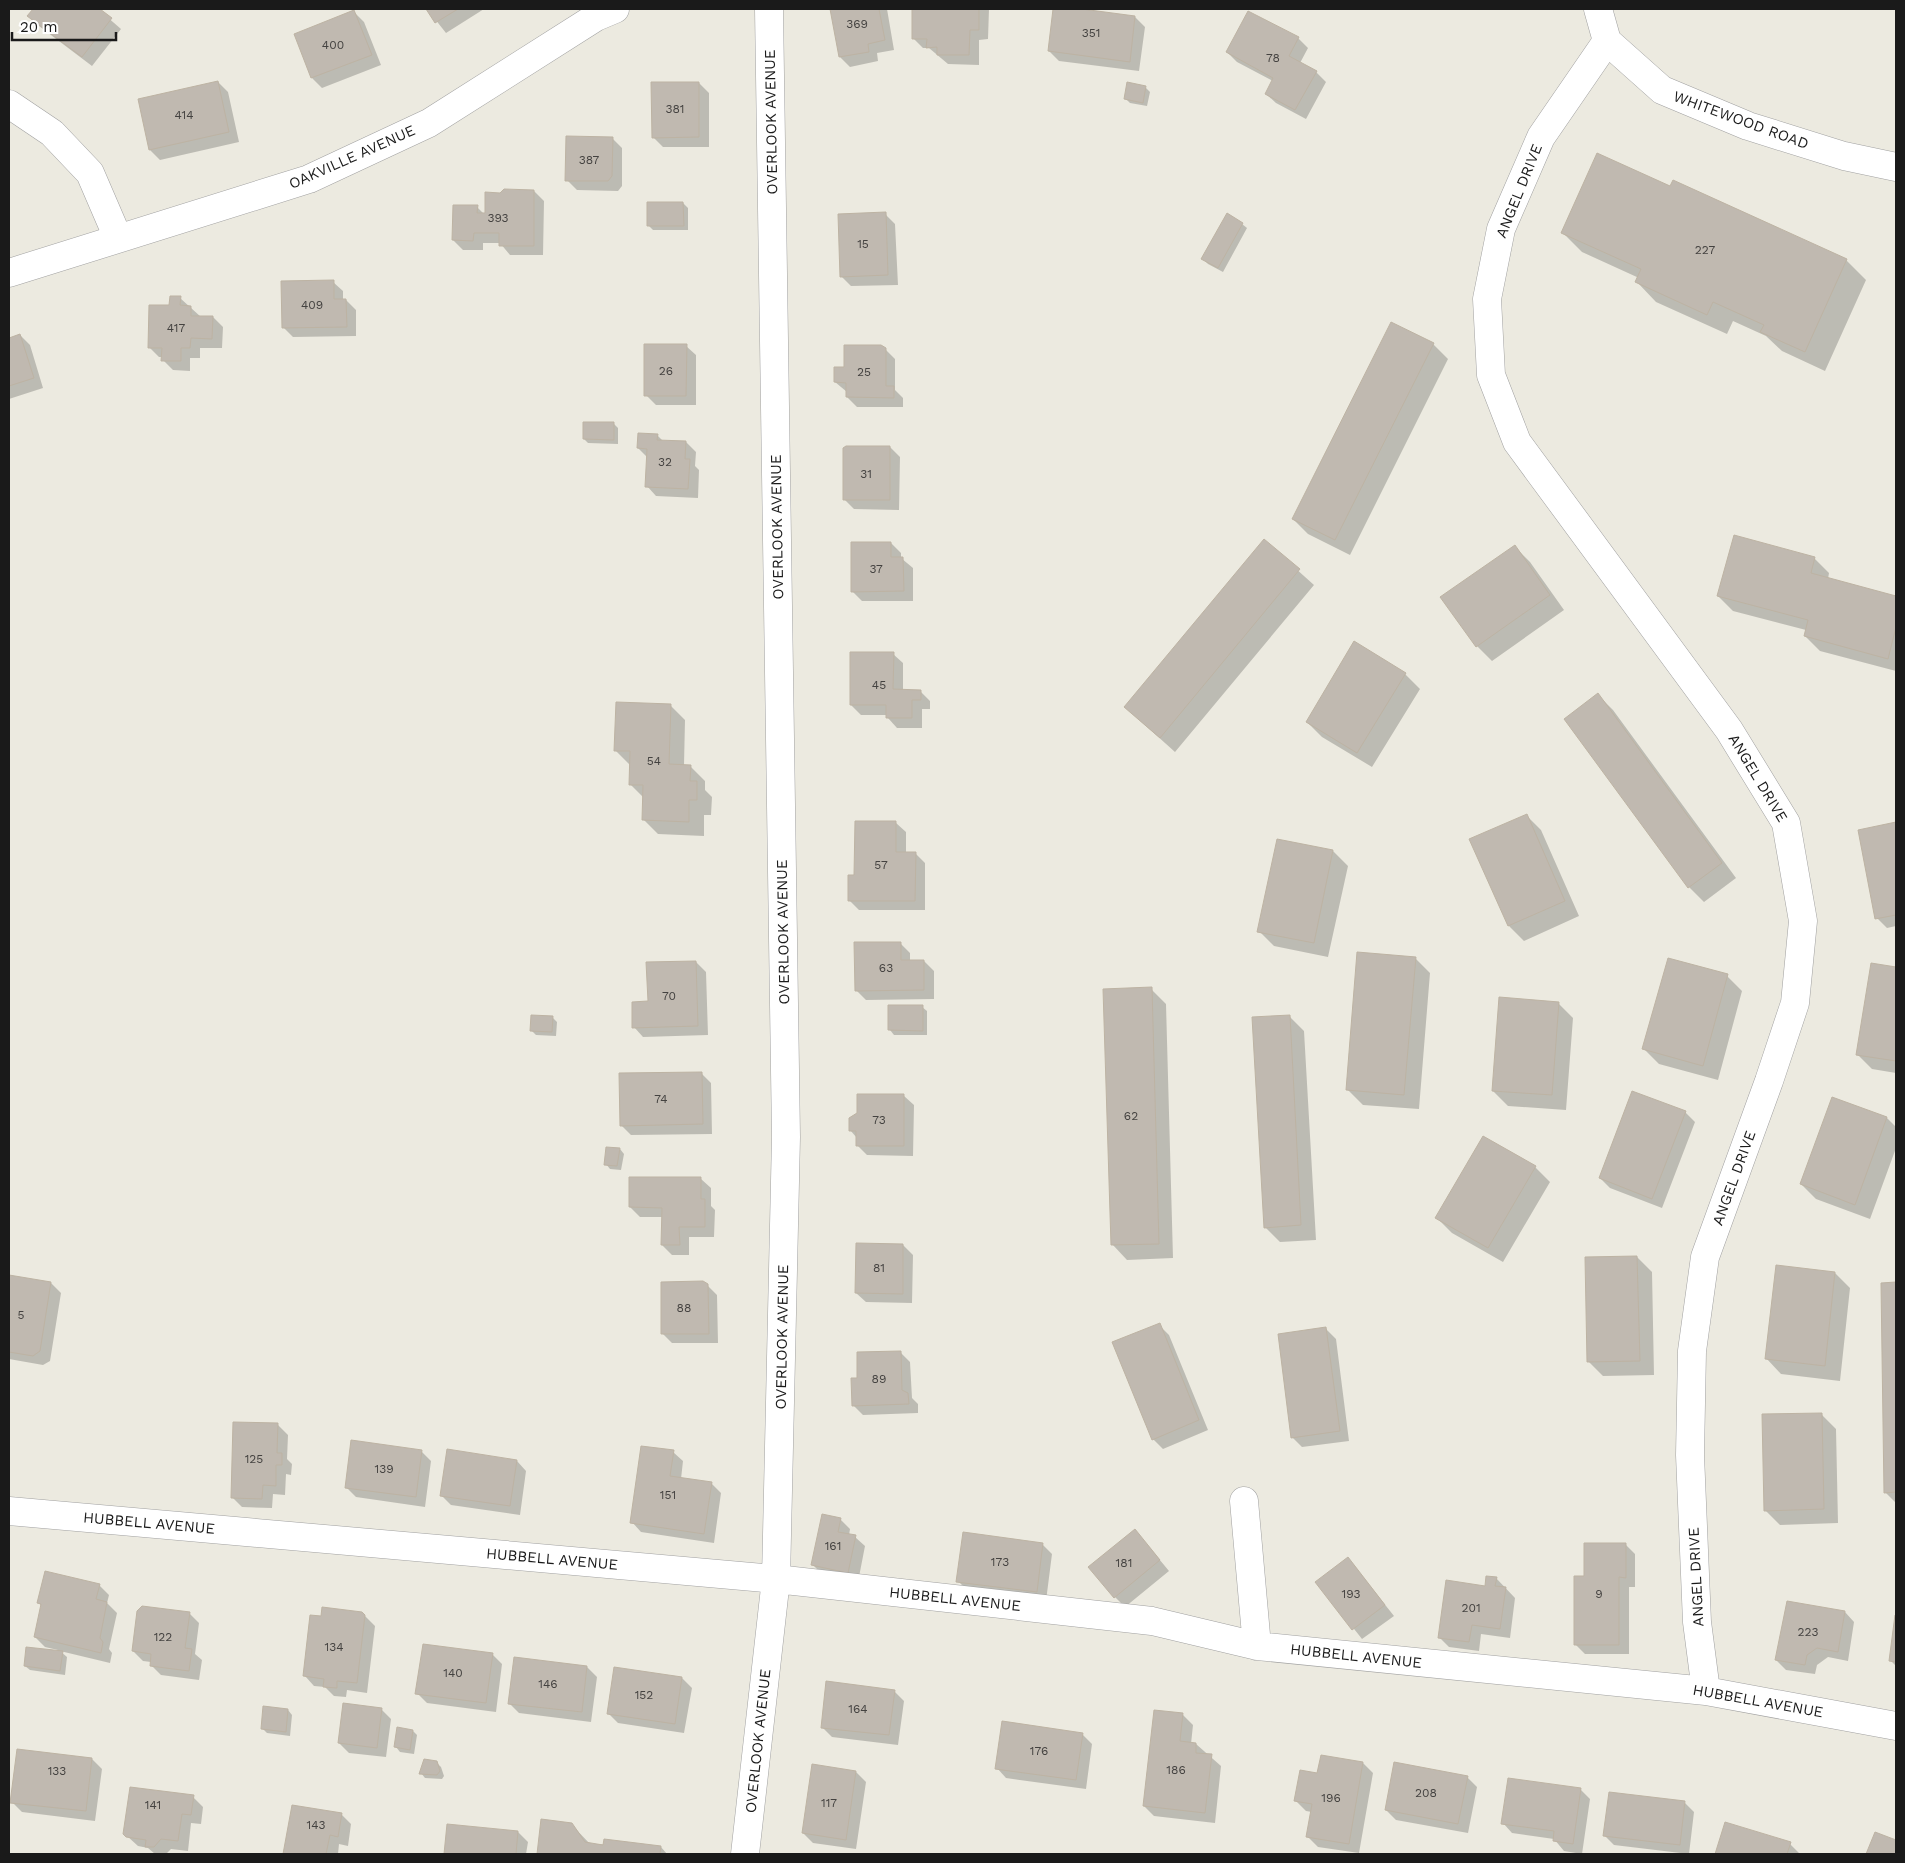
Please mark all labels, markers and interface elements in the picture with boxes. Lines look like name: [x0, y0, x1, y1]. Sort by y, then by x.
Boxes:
scale bar: [12, 10, 116, 42]
house number: 369: [846, 17, 868, 31]
text: 20 m: [20, 18, 58, 36]
house number: 351: [1082, 26, 1100, 40]
house number: 400: [322, 38, 344, 52]
street label: OVERLOOK AVENUE: [761, 49, 781, 195]
house number: 78: [1266, 51, 1280, 65]
street label: WHITEWOOD ROAD: [1671, 87, 1811, 153]
house number: 381: [665, 102, 685, 116]
house number: 414: [174, 108, 194, 122]
street label: OAKVILLE AVENUE: [286, 121, 418, 193]
street label: ANGEL DRIVE: [1492, 141, 1546, 241]
house number: 387: [579, 153, 600, 167]
house number: 393: [487, 211, 509, 225]
house number: 15: [857, 237, 869, 251]
house number: 227: [1695, 243, 1716, 257]
house number: 409: [301, 298, 323, 312]
house number: 417: [167, 321, 186, 335]
house number: 26: [659, 364, 673, 378]
house number: 25: [857, 365, 871, 379]
street label: OVERLOOK AVENUE: [767, 454, 787, 600]
house number: 32: [658, 455, 672, 469]
house number: 31: [860, 467, 872, 481]
house number: 37: [869, 562, 883, 576]
house number: 45: [872, 678, 886, 692]
street label: ANGEL DRIVE: [1725, 731, 1791, 825]
house number: 54: [647, 754, 661, 768]
house number: 57: [874, 858, 888, 872]
street label: OVERLOOK AVENUE: [773, 859, 793, 1005]
house number: 63: [879, 961, 893, 975]
house number: 70: [662, 989, 676, 1003]
house number: 74: [654, 1092, 668, 1106]
house number: 62: [1124, 1109, 1138, 1123]
house number: 73: [872, 1113, 886, 1127]
street label: ANGEL DRIVE: [1709, 1128, 1759, 1228]
house number: 81: [873, 1261, 885, 1275]
street label: OVERLOOK AVENUE: [772, 1264, 792, 1410]
house number: 88: [677, 1301, 691, 1315]
house number: 5: [18, 1308, 25, 1322]
house number: 89: [872, 1372, 886, 1386]
house number: 125: [245, 1452, 263, 1466]
house number: 139: [374, 1462, 394, 1476]
house number: 151: [660, 1488, 676, 1502]
street label: HUBBELL AVENUE: [82, 1508, 216, 1538]
street label: ANGEL DRIVE: [1684, 1527, 1708, 1627]
house number: 161: [825, 1539, 841, 1553]
street label: HUBBELL AVENUE: [485, 1544, 619, 1574]
house number: 173: [991, 1555, 1009, 1569]
house number: 181: [1116, 1556, 1132, 1570]
street label: HUBBELL AVENUE: [888, 1583, 1022, 1615]
house number: 193: [1342, 1587, 1360, 1601]
house number: 9: [1595, 1587, 1603, 1601]
house number: 201: [1461, 1601, 1481, 1615]
house number: 223: [1798, 1625, 1819, 1639]
house number: 122: [154, 1630, 172, 1644]
house number: 134: [324, 1640, 344, 1654]
street label: HUBBELL AVENUE: [1289, 1640, 1423, 1672]
house number: 140: [443, 1666, 463, 1680]
street label: OVERLOOK AVENUE: [741, 1668, 775, 1814]
house number: 146: [538, 1677, 558, 1691]
street label: HUBBELL AVENUE: [1691, 1681, 1825, 1721]
house number: 152: [635, 1688, 653, 1702]
house number: 164: [848, 1702, 868, 1716]
house number: 176: [1030, 1744, 1048, 1758]
house number: 186: [1166, 1763, 1186, 1777]
house number: 133: [48, 1764, 66, 1778]
house number: 208: [1415, 1786, 1437, 1800]
house number: 196: [1321, 1791, 1341, 1805]
house number: 117: [821, 1796, 837, 1810]
house number: 141: [145, 1798, 161, 1812]
house number: 143: [306, 1818, 326, 1832]

